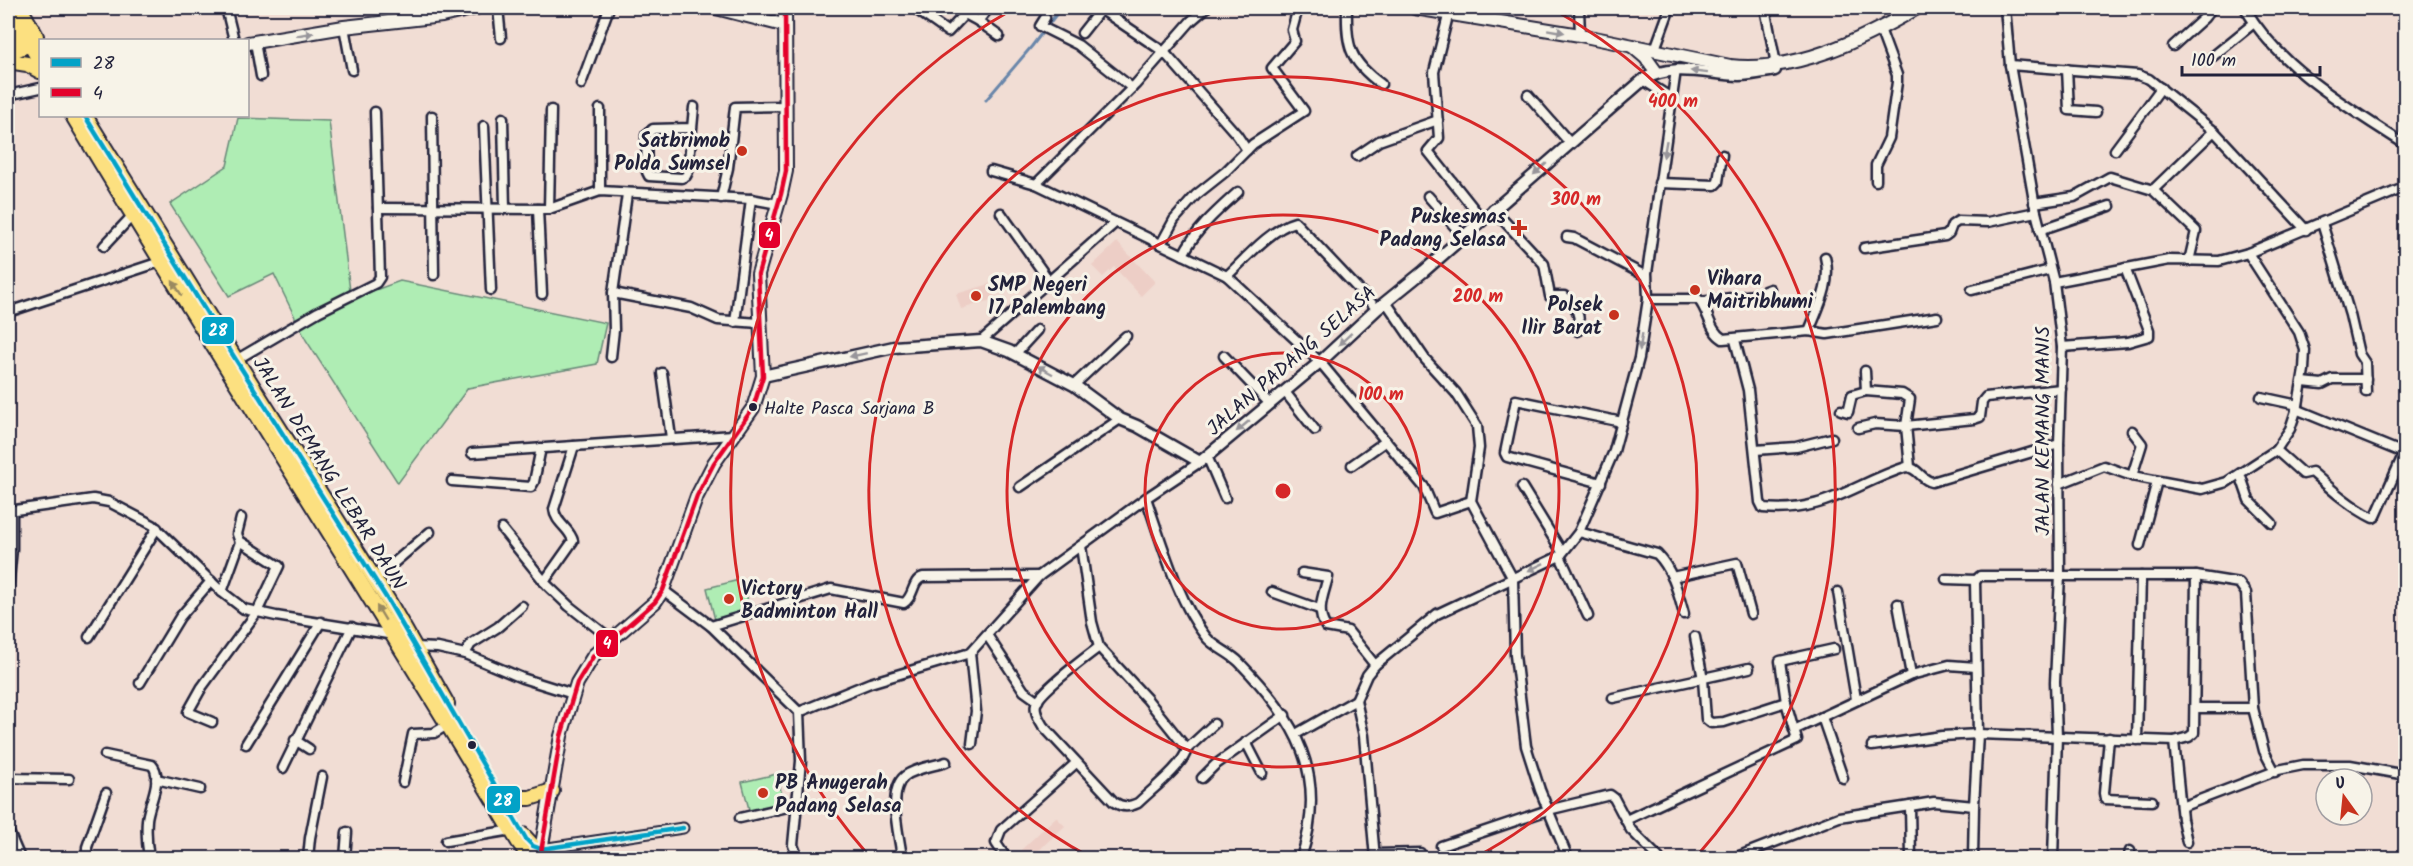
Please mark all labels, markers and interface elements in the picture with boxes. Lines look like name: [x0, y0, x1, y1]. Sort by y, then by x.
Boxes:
one-way arrow: [1547, 26, 1566, 35]
one-way arrow: [296, 29, 315, 38]
legend: [39, 39, 249, 117]
scale bar: [2182, 39, 2320, 77]
text: 100 m: [2191, 47, 2236, 76]
text: 28: [93, 50, 114, 79]
one-way arrow: [1690, 67, 1709, 77]
text: 4: [93, 80, 103, 109]
text: 400 m: [1648, 88, 1698, 117]
place label: Satbrimob Polda Sumsel: [614, 126, 731, 181]
one-way arrow: [1660, 139, 1669, 158]
marker: Satbrimob Polda Sumsel: [735, 144, 749, 158]
one-way arrow: [1533, 162, 1548, 175]
text: 300 m: [1550, 186, 1601, 215]
place label: Puskesmas Padang Selasa: [1380, 202, 1507, 257]
marker: Puskesmas Padang Selasa: [1510, 219, 1528, 237]
line badge: 4: [758, 221, 781, 249]
text: 4: [765, 224, 774, 249]
place label: Vihara Maitribhumi: [1707, 264, 1814, 319]
place label: SMP Negeri 17 Palembang: [988, 270, 1106, 325]
street label: JALAN PADANG SELASA: [1200, 279, 1384, 445]
one-way arrow: [172, 280, 183, 296]
text: 200 m: [1453, 283, 1504, 312]
marker: Vihara Maitribhumi: [1688, 283, 1702, 297]
marker: SMP Negeri 17 Palembang: [969, 289, 983, 303]
place label: Polsek Ilir Barat: [1521, 290, 1603, 345]
marker: Polsek Ilir Barat: [1607, 308, 1621, 322]
line badge: 28: [201, 316, 235, 345]
text: 28: [209, 319, 228, 344]
street label: JALAN KEMANG MANIS: [2028, 326, 2060, 536]
one-way arrow: [1339, 331, 1353, 345]
one-way arrow: [1637, 333, 1646, 352]
street label: JALAN DEMANG LEBAR DAUN: [243, 351, 413, 597]
one-way arrow: [848, 351, 867, 360]
one-way arrow: [1036, 365, 1053, 375]
text: 100 m: [1358, 381, 1404, 410]
place label: Halte Pasca Sarjana B: [764, 395, 934, 424]
marker: Halte Pasca Sarjana B: [747, 401, 759, 413]
one-way arrow: [1236, 419, 1251, 432]
centre of rings: [1273, 481, 1293, 501]
one-way arrow: [1527, 563, 1544, 572]
place label: Victory Badminton Hall: [741, 574, 879, 629]
marker: Victory Badminton Hall: [722, 592, 736, 606]
one-way arrow: [375, 605, 386, 621]
line badge: 4: [595, 629, 619, 658]
text: 4: [603, 632, 612, 657]
unlabelled marker: [466, 739, 478, 751]
north arrow: [2314, 767, 2374, 827]
place label: PB Anugerah Padang Selasa: [775, 768, 901, 823]
text: U: [2333, 771, 2349, 797]
line badge: 28: [486, 785, 521, 814]
marker: PB Anugerah Padang Selasa: [756, 786, 770, 800]
text: 28: [494, 789, 513, 814]

